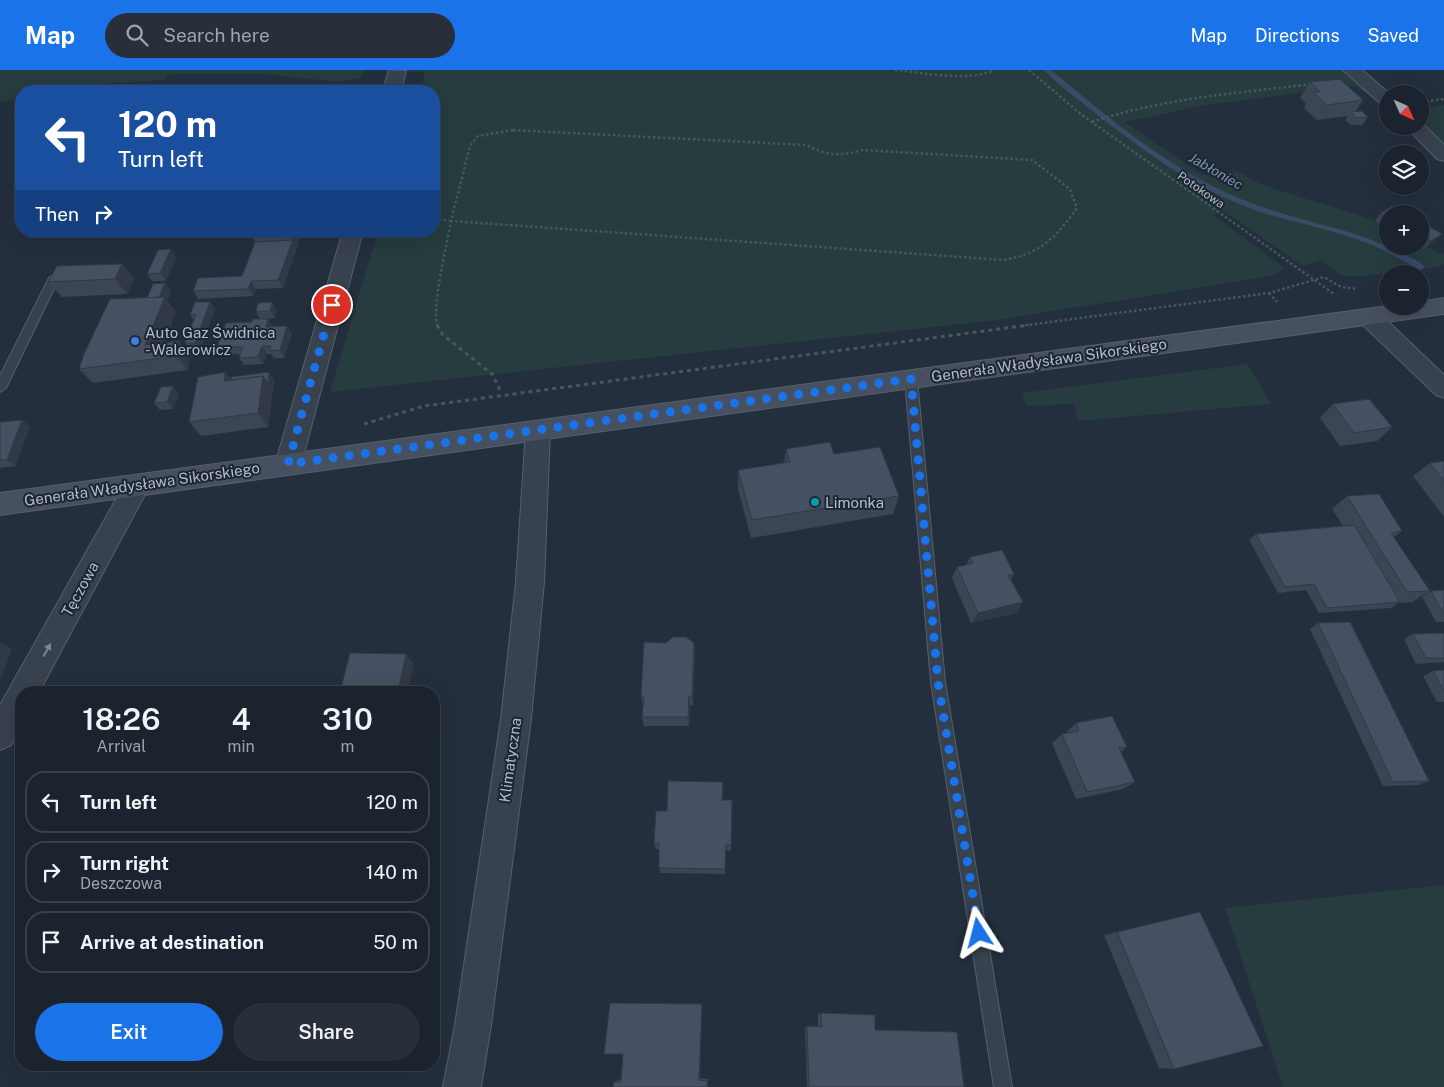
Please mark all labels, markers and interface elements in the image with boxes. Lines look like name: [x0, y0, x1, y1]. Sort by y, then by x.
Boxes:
search box: [105, 13, 455, 58]
text: Map: [25, 21, 75, 49]
icon: search: [123, 21, 151, 49]
text: Search here: [163, 24, 270, 46]
text: Map: [1190, 25, 1227, 46]
text: Directions: [1255, 25, 1340, 46]
text: Saved: [1368, 25, 1419, 46]
north arrow: [1379, 85, 1429, 135]
map controls: [1379, 85, 1429, 315]
text: 120 m: [118, 104, 217, 145]
icon: left: [35, 105, 100, 170]
button: layers: [1379, 145, 1429, 195]
text: Turn left: [118, 146, 204, 172]
water label: Jabłoniec: [1186, 149, 1246, 193]
street label: Potokowa: [1175, 169, 1227, 211]
icon: right: [89, 200, 117, 228]
text: Then: [35, 203, 79, 225]
button: +: [1379, 205, 1429, 255]
button: −: [1379, 265, 1429, 315]
pin: [311, 284, 353, 326]
icon: arrive: [318, 291, 346, 319]
place label: Auto Gaz Świdnica - Walerowicz: [145, 323, 275, 358]
marker: Auto Gaz Świdnica - Walerowicz: [129, 335, 141, 347]
street label: Generała Władysława Sikorskiego: [930, 335, 1168, 385]
street label: Generała Władysława Sikorskiego: [23, 459, 261, 509]
place label: Limonka: [825, 494, 884, 511]
marker: Limonka: [809, 496, 821, 508]
street label: Tęczowa: [58, 559, 102, 619]
one-way arrow: [43, 642, 51, 657]
text: 18:26: [82, 701, 160, 737]
text: 4: [232, 701, 251, 737]
text: 310: [322, 701, 373, 737]
street label: Klimatyczna: [496, 717, 524, 803]
text: Arrival: [97, 737, 146, 756]
text: min: [228, 737, 255, 756]
text: m: [340, 737, 354, 756]
icon: left: [37, 788, 65, 816]
text: Turn left: [80, 791, 157, 813]
text: 120 m: [366, 791, 418, 813]
text: Turn right: [80, 852, 169, 874]
icon: right: [37, 858, 65, 886]
text: 140 m: [366, 861, 418, 883]
text: Deszczowa: [80, 874, 162, 893]
position arrow: [952, 906, 1004, 958]
icon: arrive: [37, 928, 65, 956]
text: Arrive at destination: [80, 931, 264, 953]
text: 50 m: [373, 931, 418, 953]
button: Exit: [35, 1003, 223, 1061]
button: Share: [233, 1003, 420, 1061]

